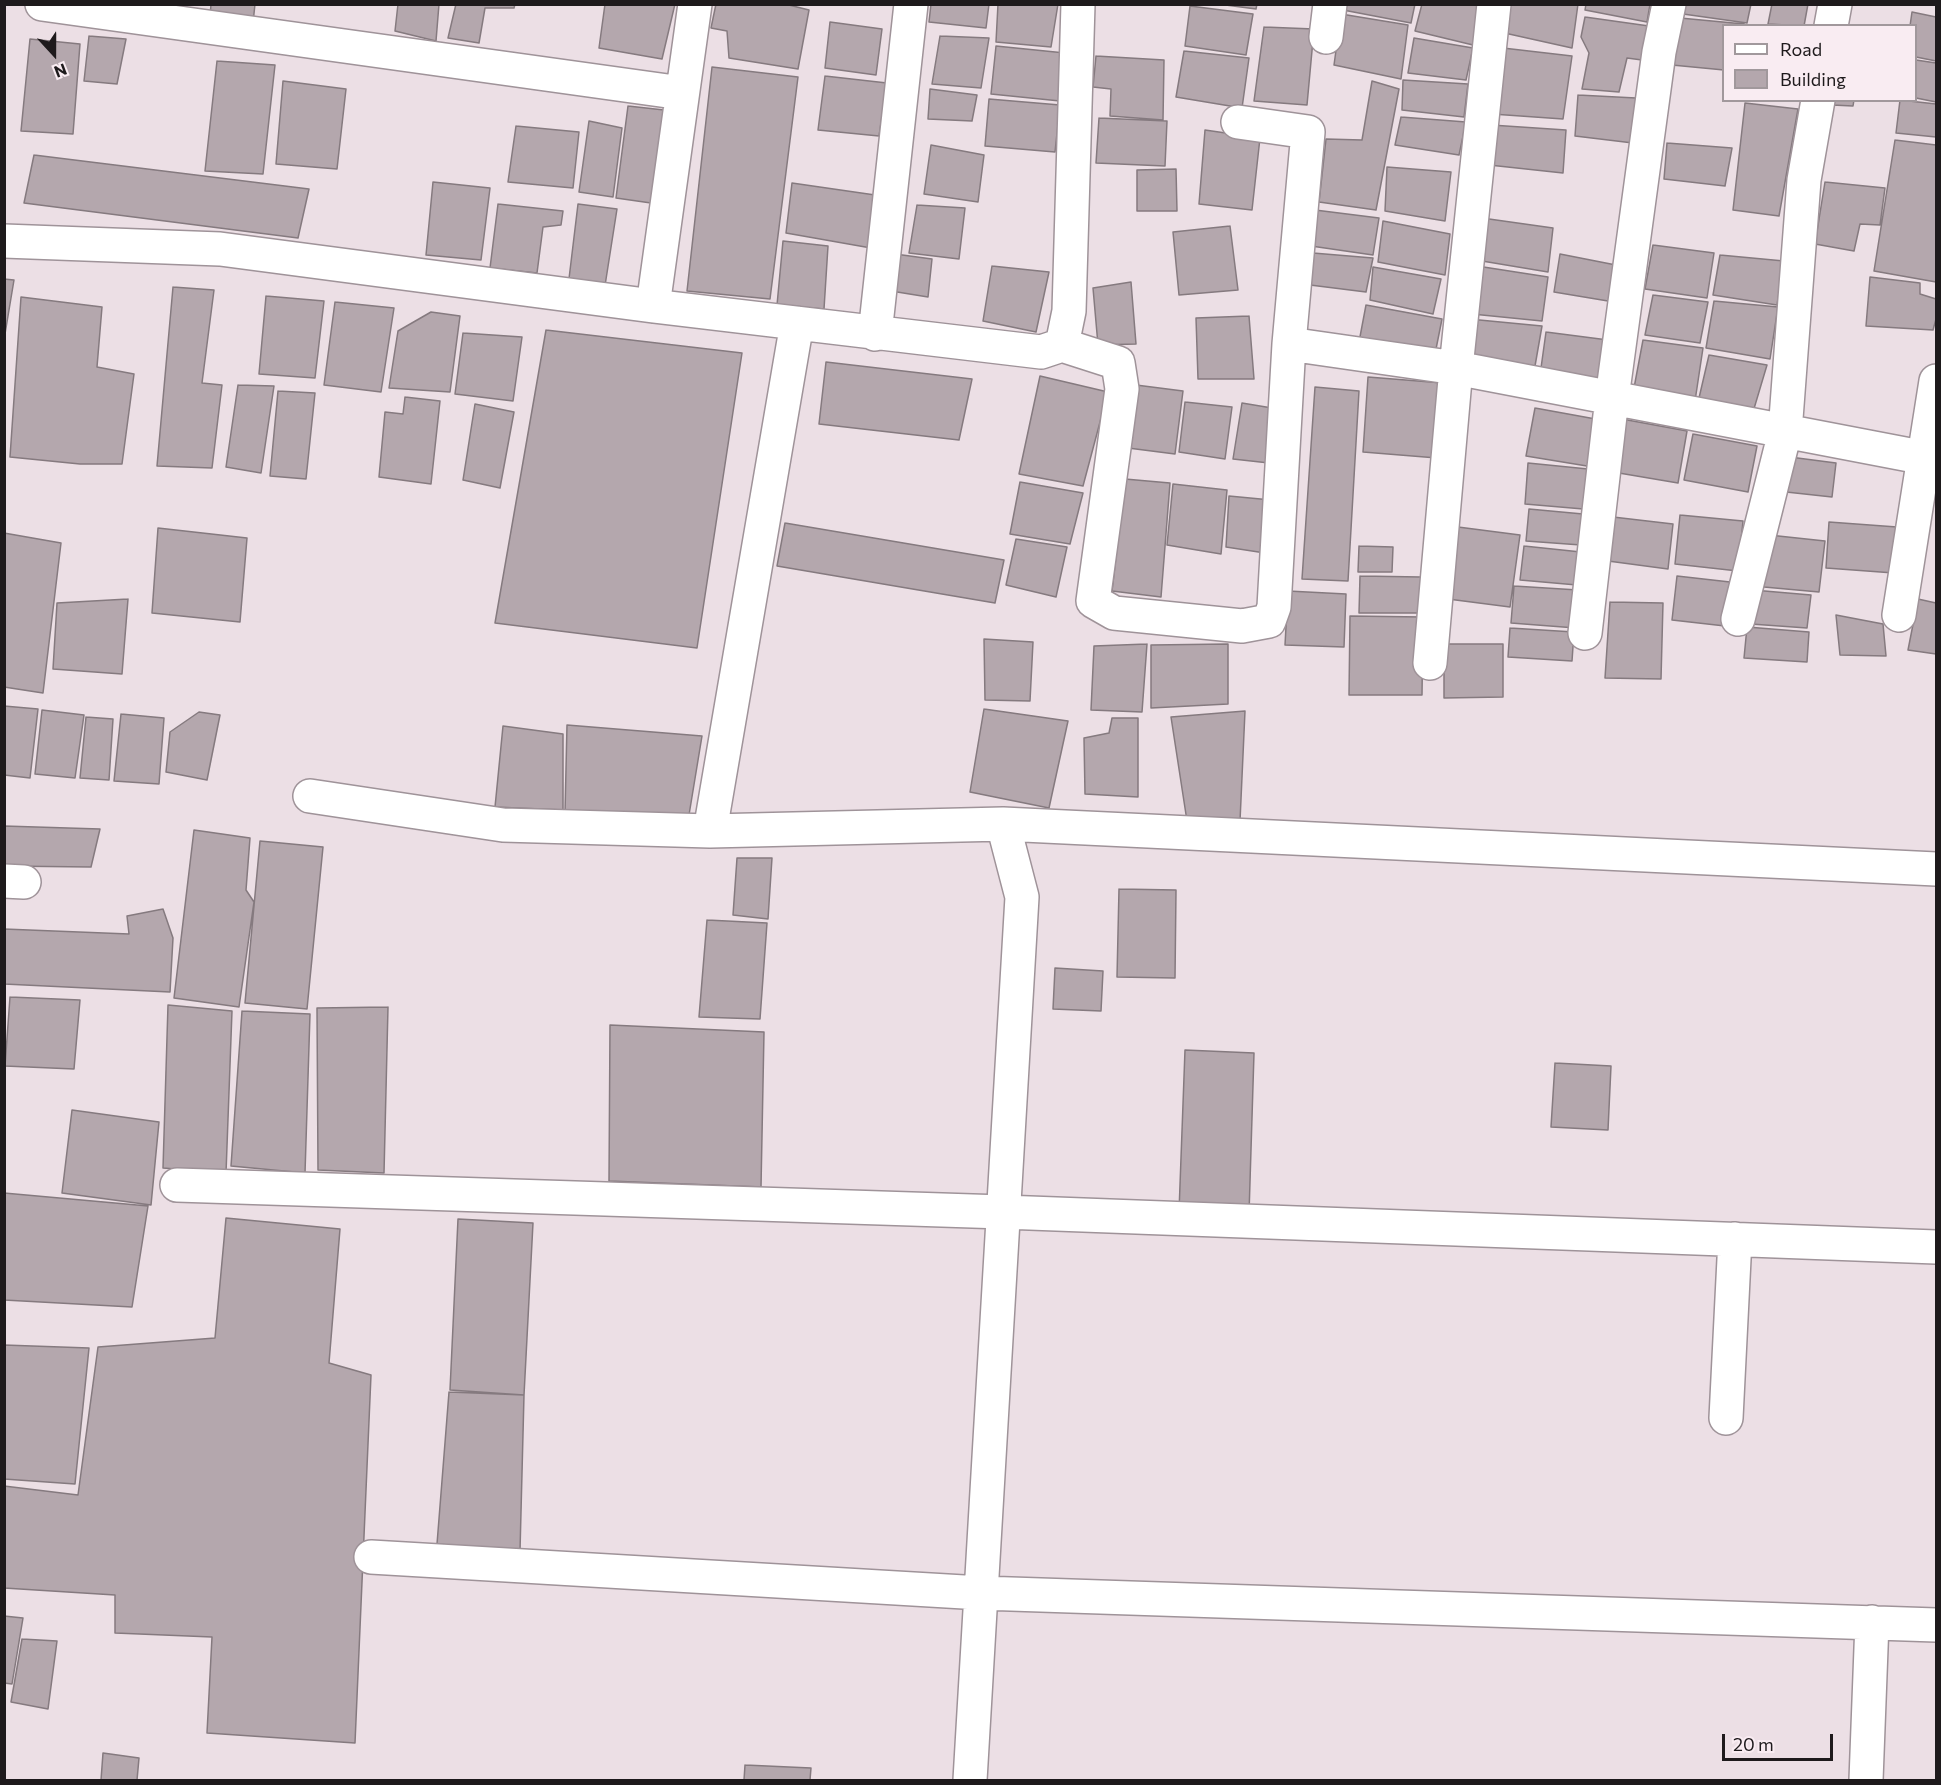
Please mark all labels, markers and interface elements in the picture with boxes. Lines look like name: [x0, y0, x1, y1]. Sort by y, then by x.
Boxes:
north arrow: [24, 24, 84, 84]
legend: [1722, 24, 1917, 102]
text: Road: [1780, 38, 1822, 60]
text: N: [52, 60, 70, 82]
text: Building: [1780, 68, 1846, 90]
scale bar: [1725, 1722, 1836, 1760]
text: 20 m: [1733, 1733, 1774, 1755]

